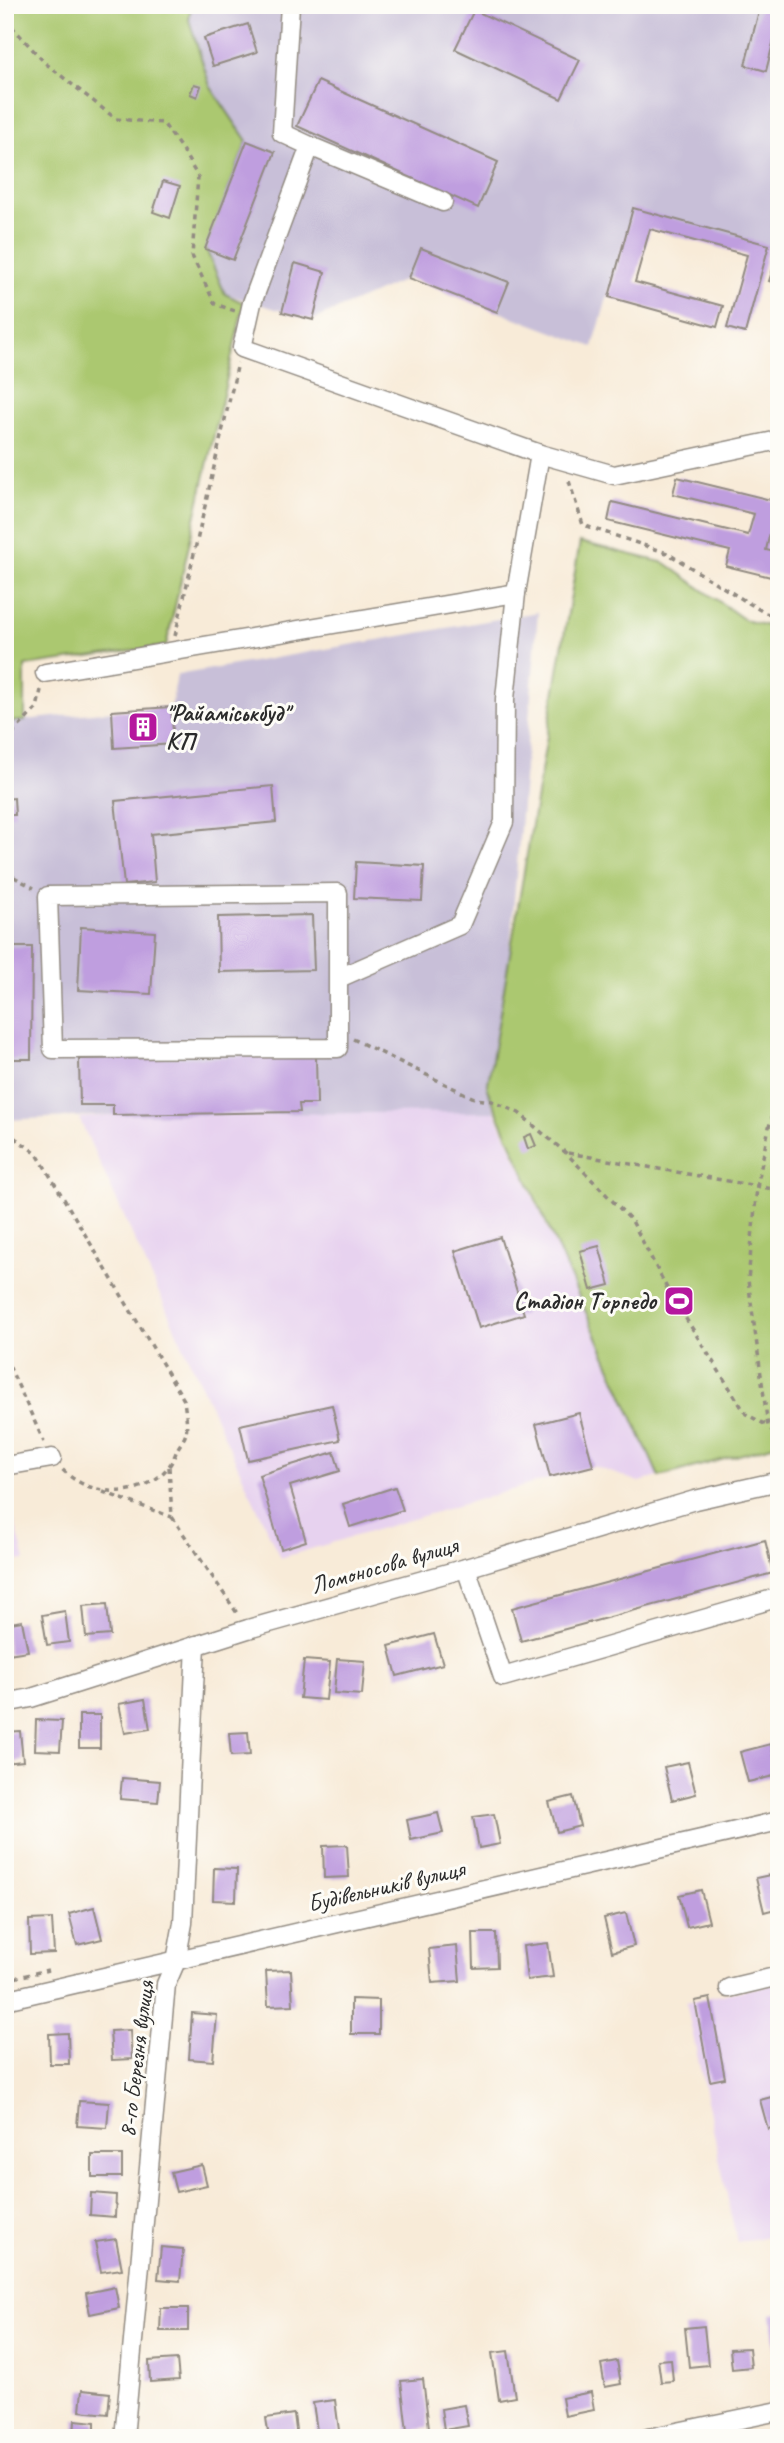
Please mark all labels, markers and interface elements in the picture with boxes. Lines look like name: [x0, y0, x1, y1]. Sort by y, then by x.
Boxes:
place label: "Райаміськбуд" КП: [166, 698, 294, 756]
building icon: "Райаміськбуд" КП: [126, 710, 160, 744]
sports icon: Стадіон Торпедо: [662, 1284, 696, 1318]
place label: Стадіон Торпедо: [514, 1286, 658, 1316]
street label: Ломоносова вулиця: [307, 1529, 462, 1600]
street label: Будівельників вулиця: [305, 1853, 469, 1919]
street label: 8-го Березня вулиця: [112, 1978, 161, 2139]

